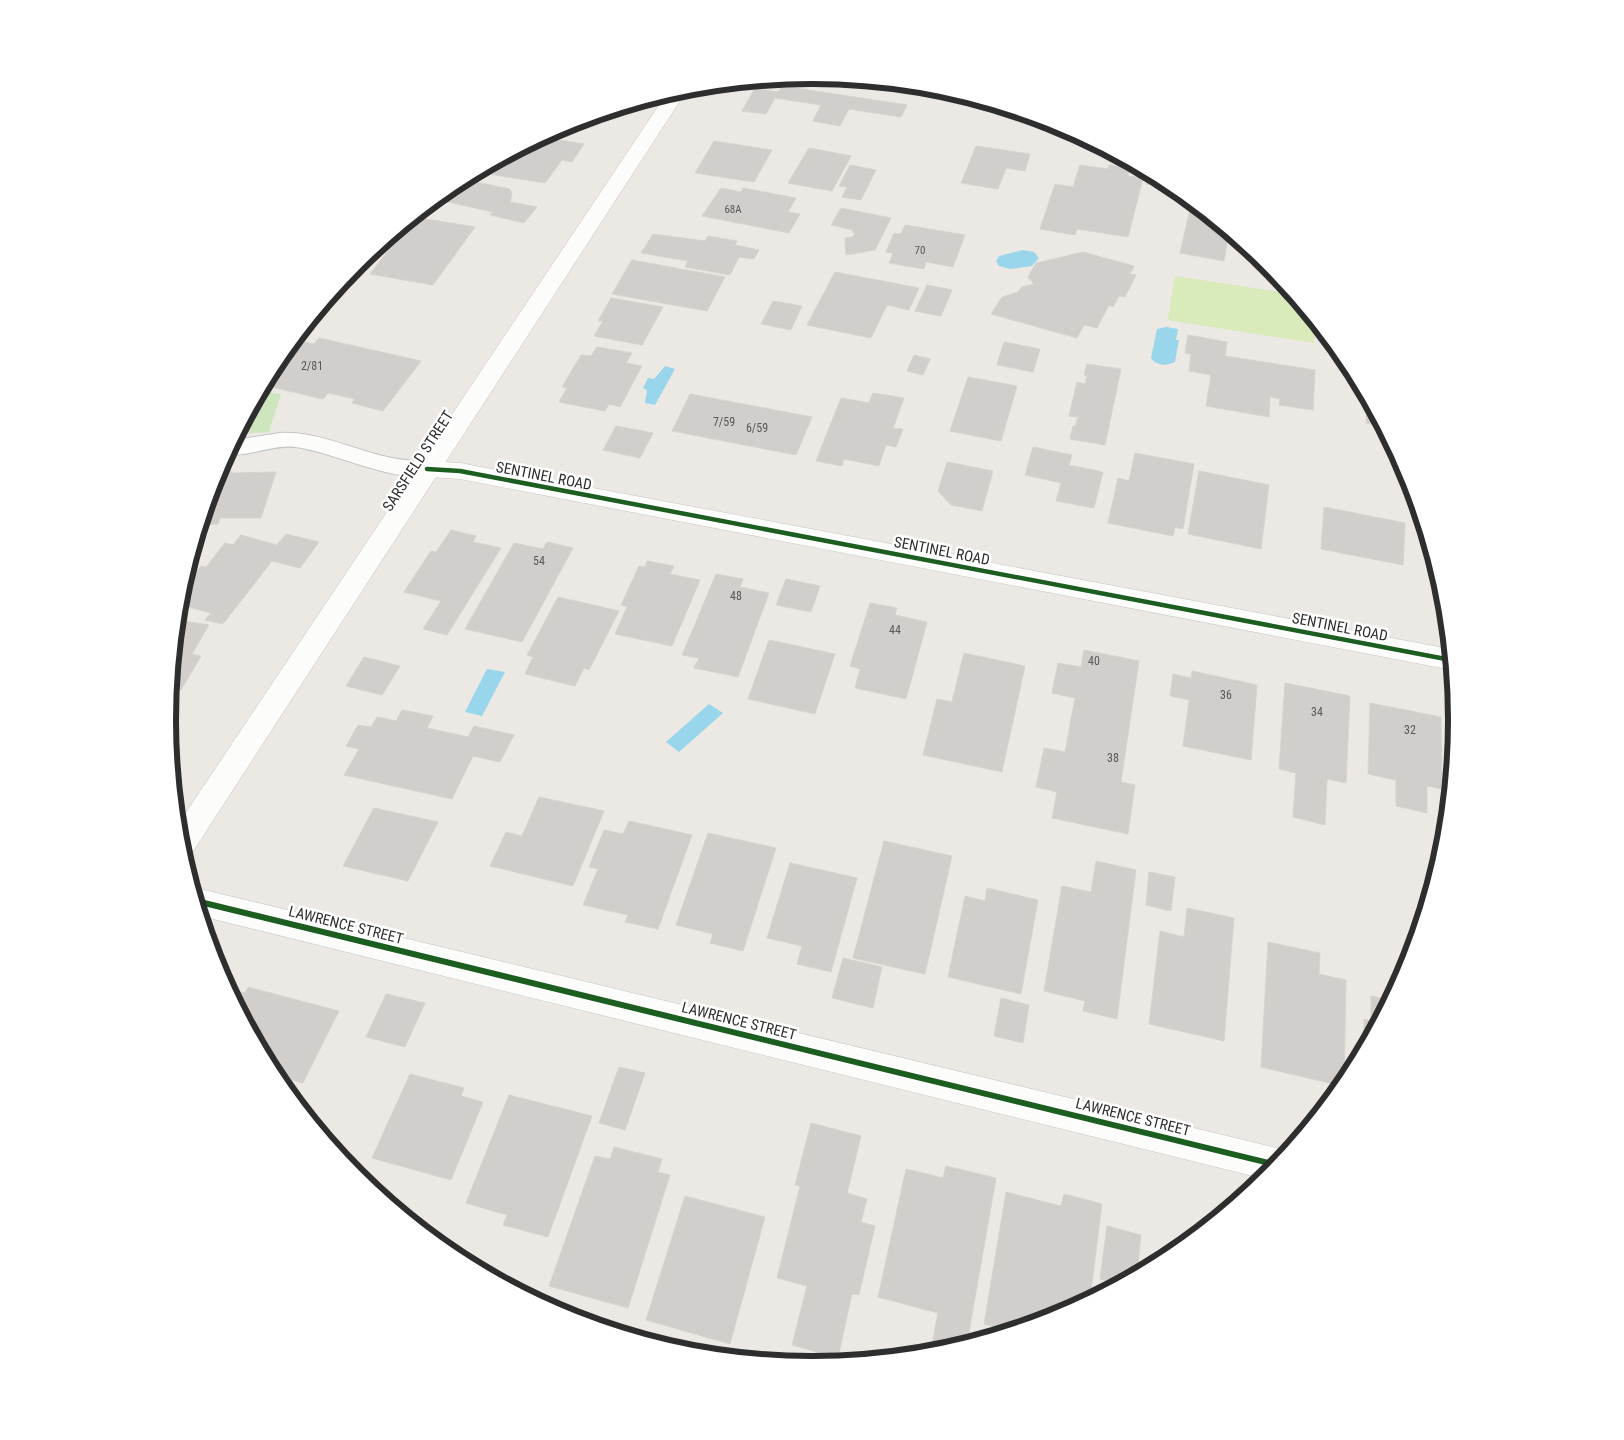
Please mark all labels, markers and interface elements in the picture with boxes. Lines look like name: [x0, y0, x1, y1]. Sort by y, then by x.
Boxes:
house number: 68A: [724, 203, 742, 216]
house number: 70: [915, 244, 925, 257]
house number: 2/81: [301, 359, 323, 373]
street label: SARSFIELD STREET: [379, 407, 457, 515]
house number: 7/59: [713, 415, 735, 429]
house number: 6/59: [746, 421, 768, 435]
street label: SENTINEL ROAD: [495, 458, 593, 494]
street label: SENTINEL ROAD: [893, 533, 991, 569]
house number: 54: [533, 554, 545, 568]
house number: 48: [730, 589, 742, 603]
street label: SENTINEL ROAD: [1291, 609, 1389, 645]
house number: 44: [889, 623, 901, 637]
house number: 40: [1088, 654, 1100, 668]
house number: 36: [1220, 688, 1232, 702]
house number: 34: [1311, 705, 1323, 719]
house number: 32: [1404, 723, 1416, 737]
house number: 38: [1107, 751, 1119, 765]
street label: LAWRENCE STREET: [287, 902, 405, 948]
street label: LAWRENCE STREET: [680, 998, 798, 1044]
street label: LAWRENCE STREET: [1074, 1094, 1192, 1140]

